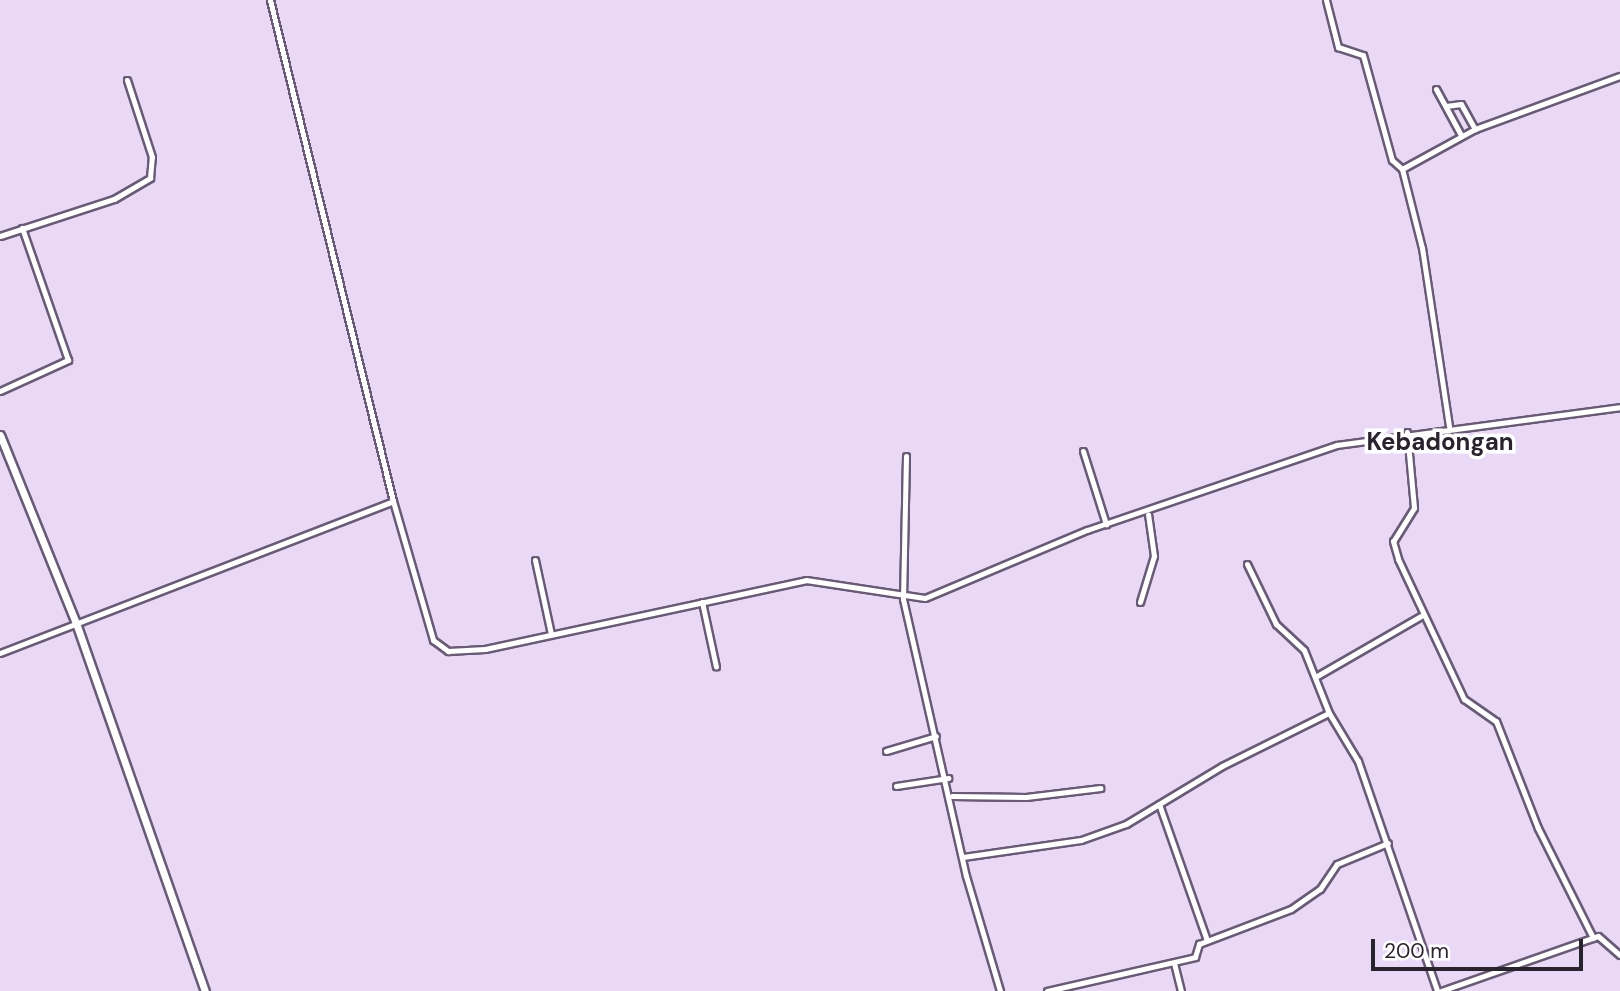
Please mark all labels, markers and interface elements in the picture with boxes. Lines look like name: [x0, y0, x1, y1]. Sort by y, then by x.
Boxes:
district label: Kebadongan: [1366, 428, 1514, 456]
scale bar: [1375, 925, 1587, 969]
text: 200 m: [1384, 937, 1449, 965]

